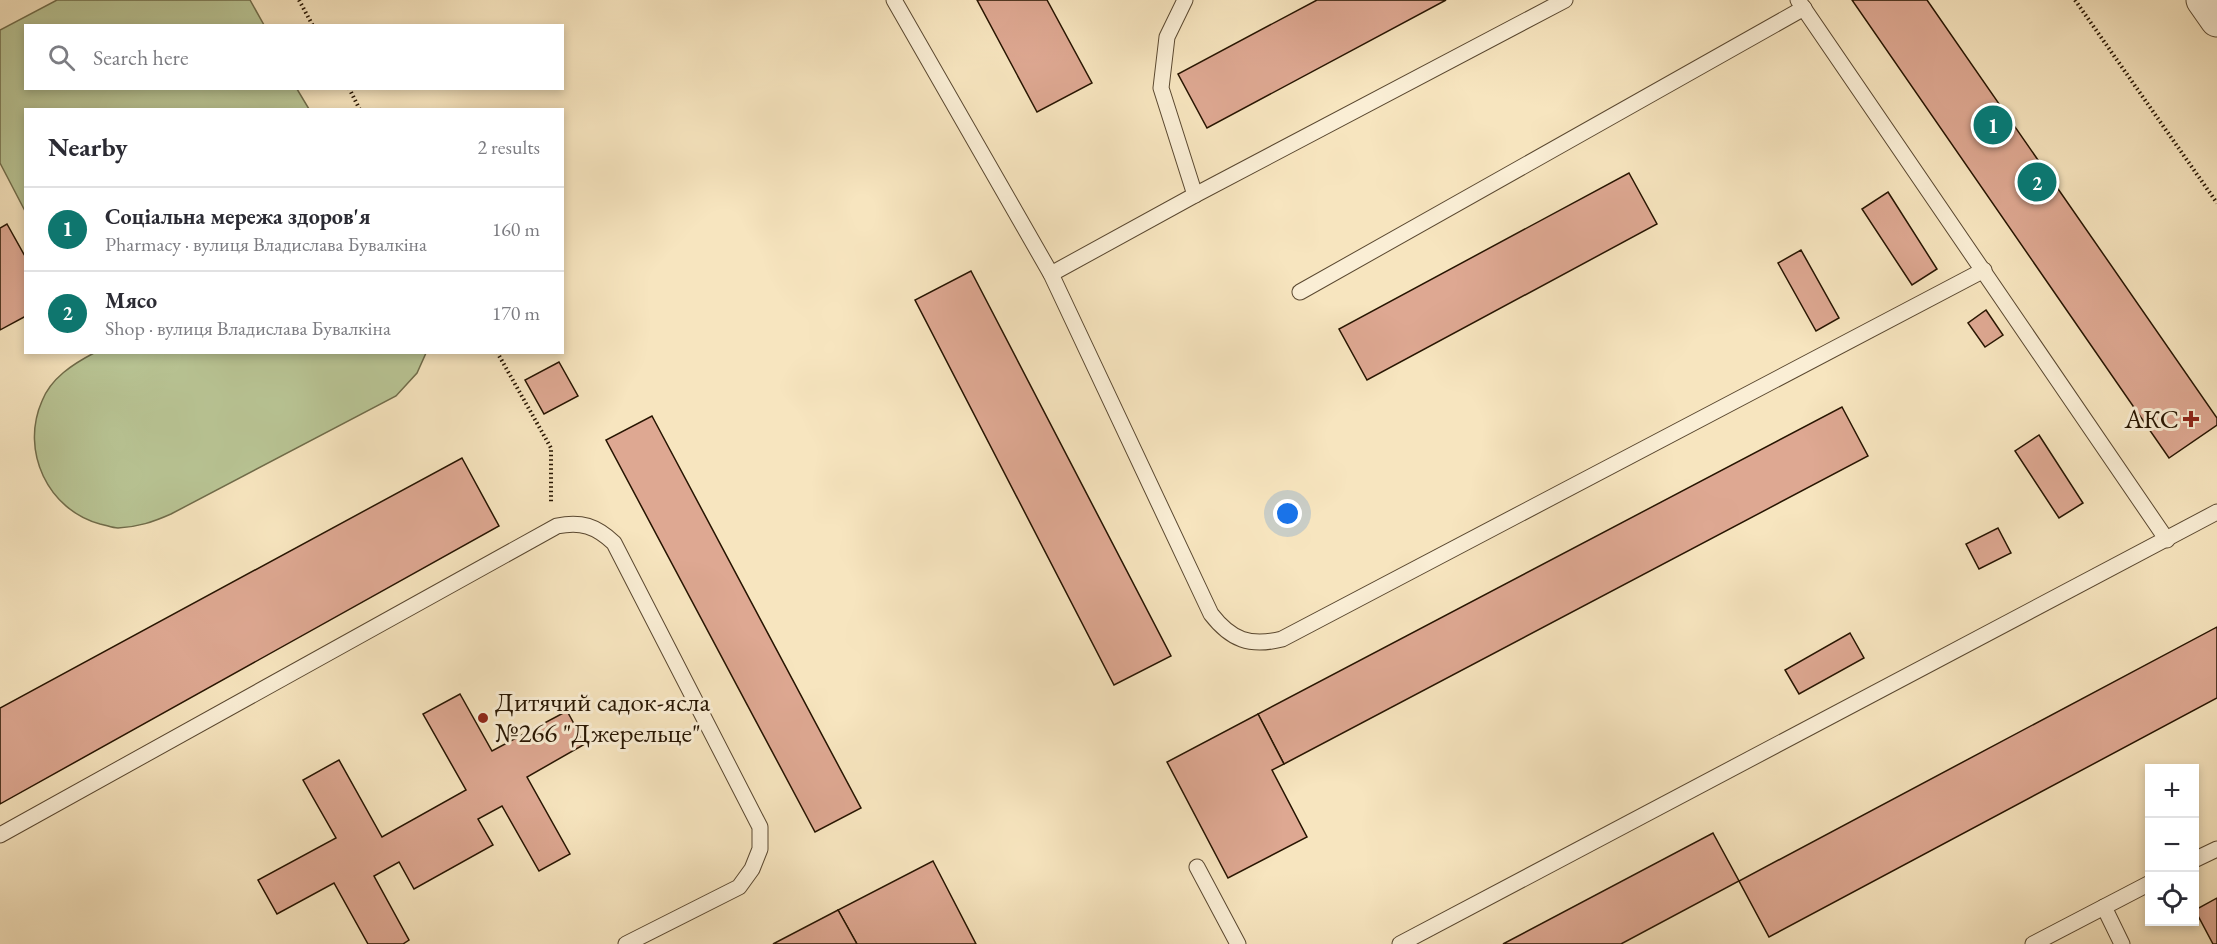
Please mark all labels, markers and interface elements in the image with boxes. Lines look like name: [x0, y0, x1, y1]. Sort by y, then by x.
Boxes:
search box: [24, 24, 564, 90]
icon: search: [45, 41, 78, 74]
text: Search here: [93, 43, 188, 72]
pin: 1: [1974, 102, 2012, 148]
text: Nearby: [48, 130, 128, 164]
text: 2 results: [477, 134, 540, 160]
pin: 2: [2018, 160, 2056, 204]
text: Соціальна мережа здоров'я: [105, 202, 371, 231]
text: 1: [62, 216, 73, 242]
text: 160 m: [492, 216, 540, 242]
text: Pharmacy · вулиця Владислава Бувалкіна: [105, 231, 427, 257]
text: Мясо: [105, 286, 157, 315]
text: 2: [62, 300, 73, 326]
text: 170 m: [492, 300, 540, 326]
text: Shop · вулиця Владислава Бувалкіна: [105, 315, 391, 341]
place label: АКС: [2124, 401, 2179, 436]
marker: АКС: [2184, 412, 2198, 426]
your location: [1273, 499, 1302, 528]
place label: Дитячий садок-ясла №266 "Джерельце": [495, 684, 710, 750]
marker: Дитячий садок-ясла №266 "Джерельце": [476, 711, 490, 725]
map controls: [2145, 764, 2199, 926]
button: +: [2145, 764, 2199, 818]
button: −: [2145, 818, 2199, 872]
button: locate: [2145, 872, 2199, 926]

